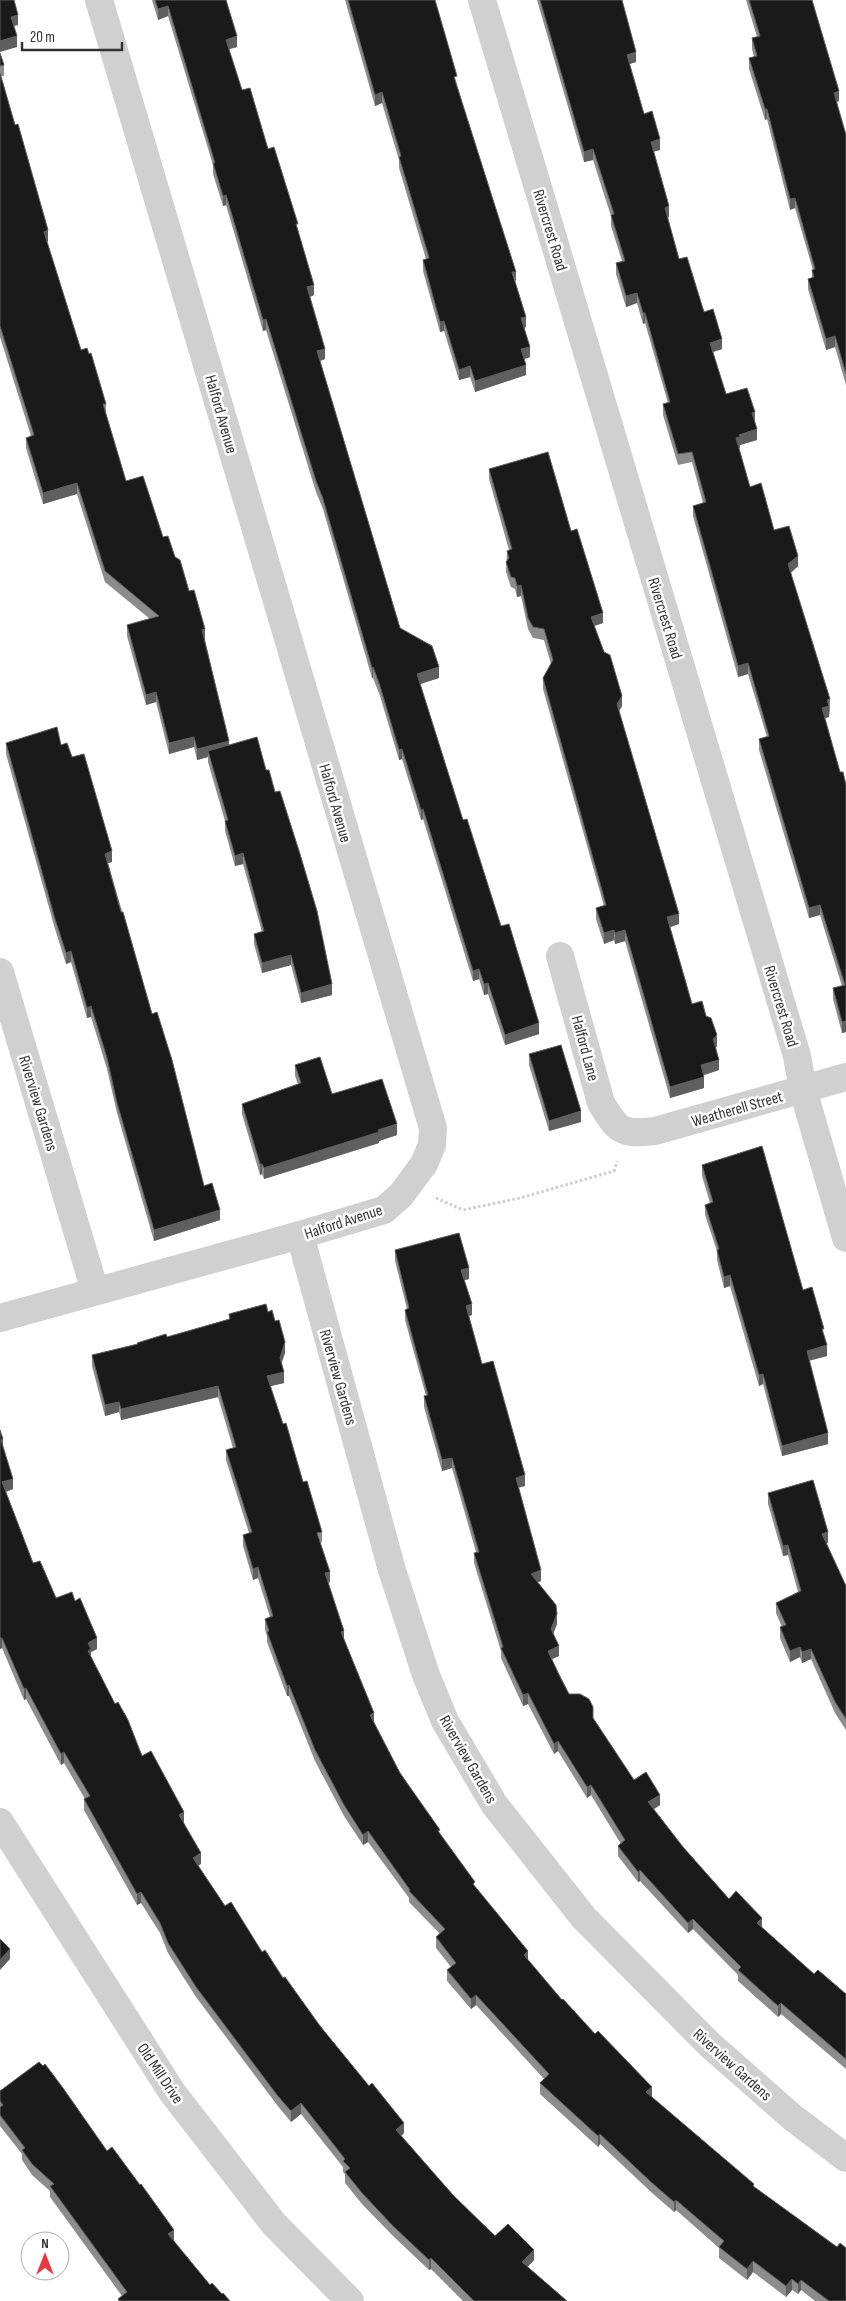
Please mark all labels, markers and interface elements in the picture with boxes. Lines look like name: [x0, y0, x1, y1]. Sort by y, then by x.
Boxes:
scale bar: [22, 20, 122, 52]
text: 20 m: [30, 28, 55, 47]
street label: Rivercrest Road: [528, 187, 571, 273]
street label: Halford Avenue: [200, 373, 241, 456]
street label: Rivercrest Road: [643, 575, 686, 661]
street label: Halford Avenue: [314, 762, 355, 845]
street label: Rivercrest Road: [759, 963, 802, 1049]
street label: Halford Lane: [567, 1014, 602, 1083]
street label: Riverview Gardens: [14, 1053, 61, 1154]
street label: Weatherell Street: [690, 1087, 785, 1132]
street label: Halford Avenue: [302, 1201, 385, 1244]
street label: Riverview Gardens: [315, 1327, 360, 1428]
street label: Riverview Gardens: [435, 1712, 501, 1807]
street label: Riverview Gardens: [689, 2025, 775, 2105]
street label: Old Mill Drive: [133, 2040, 187, 2108]
north arrow: [20, 2231, 70, 2281]
text: N: [41, 2235, 49, 2252]

